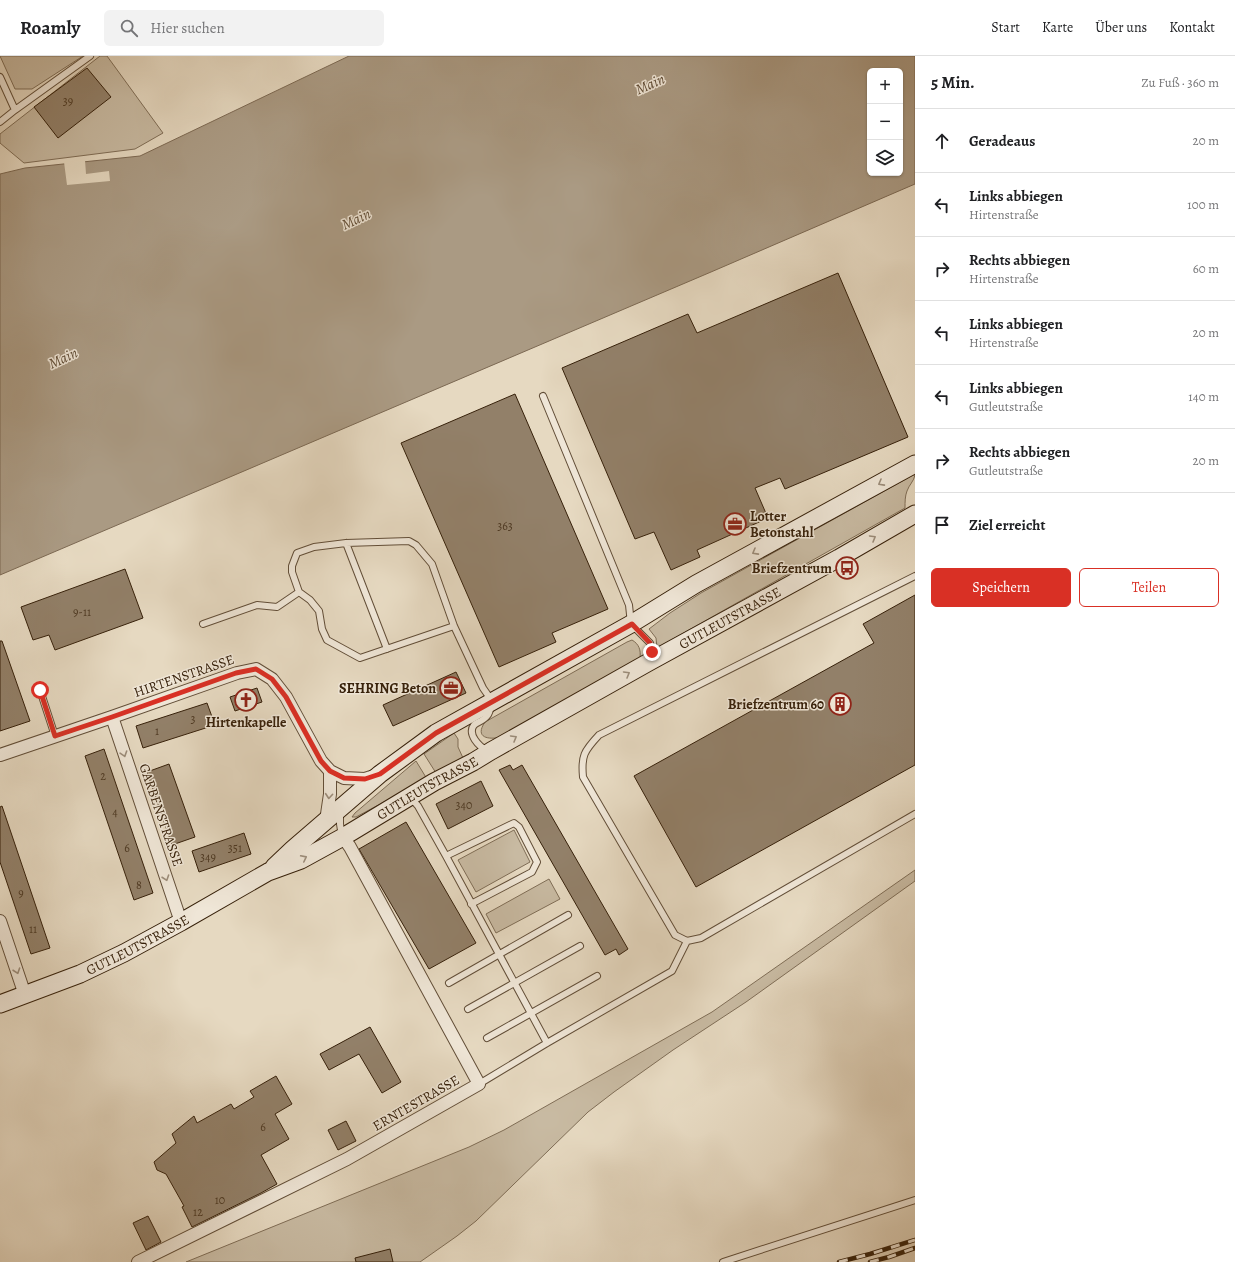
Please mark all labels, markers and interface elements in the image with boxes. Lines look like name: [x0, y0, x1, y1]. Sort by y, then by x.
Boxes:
search box: [104, 10, 384, 46]
text: Roamly: [20, 15, 80, 41]
icon: search: [118, 17, 140, 39]
text: Hier suchen: [150, 18, 225, 38]
text: Start: [991, 18, 1020, 37]
text: Karte: [1042, 18, 1073, 37]
text: Über uns: [1095, 18, 1147, 37]
text: Kontakt: [1169, 18, 1215, 37]
map controls: [867, 68, 903, 176]
button: +: [867, 68, 903, 104]
water label: Main: [632, 69, 668, 99]
text: 5 Min.: [931, 71, 975, 94]
text: Zu Fuß · 360 m: [1141, 74, 1219, 91]
house number: 39: [63, 93, 73, 109]
button: −: [867, 104, 903, 140]
icon: ahead: [931, 130, 953, 152]
text: Geradeaus: [969, 131, 1035, 151]
text: 20 m: [1193, 132, 1219, 149]
button: layers: [867, 140, 903, 176]
text: Links abbiegen: [969, 186, 1063, 206]
icon: left: [931, 194, 953, 216]
text: 100 m: [1187, 196, 1219, 213]
water label: Main: [338, 204, 374, 234]
text: Hirtenstraße: [969, 206, 1039, 223]
text: Rechts abbiegen: [969, 250, 1070, 270]
icon: right: [931, 258, 953, 280]
text: 60 m: [1193, 260, 1219, 277]
text: Hirtenstraße: [969, 270, 1039, 287]
text: Links abbiegen: [969, 314, 1063, 334]
icon: left: [931, 322, 953, 344]
text: 20 m: [1193, 324, 1219, 341]
text: Hirtenstraße: [969, 334, 1039, 351]
water label: Main: [45, 343, 81, 373]
text: Links abbiegen: [969, 378, 1063, 398]
icon: left: [931, 386, 953, 408]
text: 140 m: [1188, 388, 1219, 405]
text: Gutleutstraße: [969, 398, 1043, 415]
text: Rechts abbiegen: [969, 442, 1070, 462]
icon: right: [931, 450, 953, 472]
text: 20 m: [1193, 452, 1219, 469]
text: Gutleutstraße: [969, 462, 1043, 479]
one-way arrow: [878, 478, 885, 485]
place label: Lotter Betonstahl: [750, 507, 814, 542]
office icon: Lotter Betonstahl: [722, 511, 748, 537]
icon: arrive: [931, 514, 953, 536]
text: Ziel erreicht: [969, 515, 1045, 535]
house number: 363: [497, 518, 513, 534]
one-way arrow: [869, 536, 876, 543]
one-way arrow: [751, 547, 759, 555]
bus stop icon: Briefzentrum: [834, 555, 860, 581]
place label: Briefzentrum: [752, 559, 832, 578]
button: Speichern: [931, 568, 1071, 607]
button: Teilen: [1079, 568, 1219, 607]
street label: GUTLEUTSTRASSE: [675, 582, 784, 653]
house number: 9-11: [73, 604, 91, 620]
route end: [643, 643, 661, 661]
street label: HIRTENSTRASSE: [131, 650, 237, 702]
one-way arrow: [623, 671, 631, 678]
office icon: SEHRING Beton: [438, 675, 464, 701]
place label: SEHRING Beton: [339, 679, 436, 698]
route start: [31, 681, 49, 699]
church icon: Hirtenkapelle: [233, 687, 259, 713]
building icon: Briefzentrum 60: [827, 691, 853, 717]
place label: Briefzentrum 60: [728, 695, 824, 714]
house number: 3: [191, 711, 196, 727]
place label: Hirtenkapelle: [206, 713, 287, 732]
house number: 1: [155, 723, 159, 739]
one-way arrow: [510, 735, 517, 742]
one-way arrow: [120, 751, 128, 758]
street label: GUTLEUTSTRASSE: [373, 752, 482, 824]
street label: GARBENSTRASSE: [134, 761, 188, 869]
house number: 2: [100, 768, 106, 784]
one-way arrow: [325, 793, 334, 799]
house number: 340: [456, 797, 472, 813]
house number: 4: [112, 804, 118, 820]
house number: 6: [124, 840, 130, 856]
house number: 351: [228, 840, 242, 856]
house number: 349: [200, 849, 216, 865]
one-way arrow: [300, 855, 308, 863]
one-way arrow: [161, 874, 170, 881]
house number: 8: [136, 877, 142, 893]
house number: 9: [18, 885, 24, 901]
street label: GUTLEUTSTRASSE: [83, 910, 193, 979]
house number: 11: [29, 921, 37, 937]
one-way arrow: [12, 967, 21, 974]
street label: ERNTESTRASSE: [369, 1070, 463, 1136]
house number: 6: [260, 1119, 266, 1135]
house number: 10: [215, 1192, 225, 1208]
house number: 12: [193, 1204, 203, 1220]

